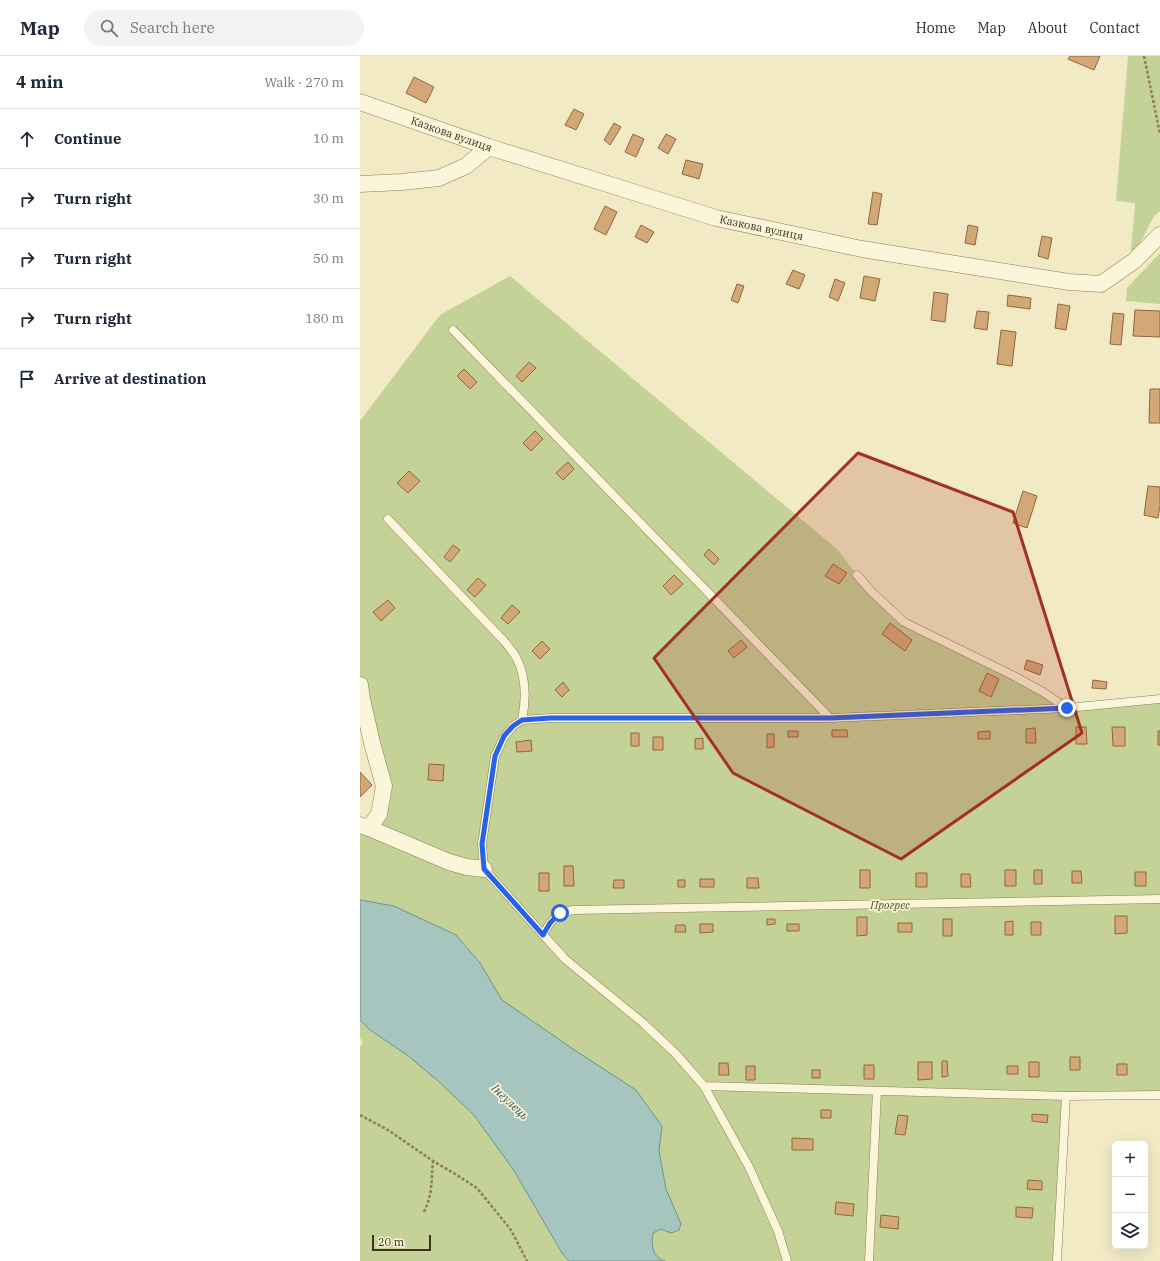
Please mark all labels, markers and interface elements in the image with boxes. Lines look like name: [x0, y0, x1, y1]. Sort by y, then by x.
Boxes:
search box: [84, 10, 364, 46]
text: Map: [20, 16, 60, 40]
icon: search: [98, 17, 120, 39]
text: Search here: [130, 18, 214, 37]
text: Home: [916, 19, 955, 37]
text: Map: [977, 19, 1006, 37]
text: About: [1028, 19, 1067, 37]
text: Contact: [1089, 19, 1140, 37]
text: 4 min: [16, 71, 64, 93]
text: Walk · 270 m: [265, 74, 344, 91]
street label: Казкова вулиця: [409, 113, 494, 155]
icon: ahead: [16, 128, 38, 150]
text: Continue: [54, 129, 121, 148]
text: 10 m: [313, 130, 344, 147]
icon: right: [16, 188, 38, 210]
text: Turn right: [54, 189, 132, 208]
text: 30 m: [313, 190, 344, 207]
street label: Казкова вулиця: [718, 212, 805, 243]
icon: right: [16, 248, 38, 270]
text: Turn right: [54, 249, 132, 268]
text: 50 m: [313, 250, 344, 267]
icon: right: [16, 308, 38, 330]
text: Turn right: [54, 309, 132, 328]
text: 180 m: [305, 310, 344, 327]
icon: arrive: [16, 368, 38, 390]
text: Arrive at destination: [54, 369, 206, 388]
route end: [1058, 699, 1076, 717]
park label: Прогрес: [869, 898, 910, 912]
route start: [551, 904, 569, 922]
water label: Інгулець: [488, 1080, 532, 1123]
map controls: [1112, 1141, 1148, 1249]
button: +: [1112, 1141, 1148, 1177]
button: −: [1112, 1177, 1148, 1213]
button: layers: [1112, 1213, 1148, 1249]
scale bar: [372, 1233, 431, 1252]
text: 20 m: [378, 1235, 404, 1249]

